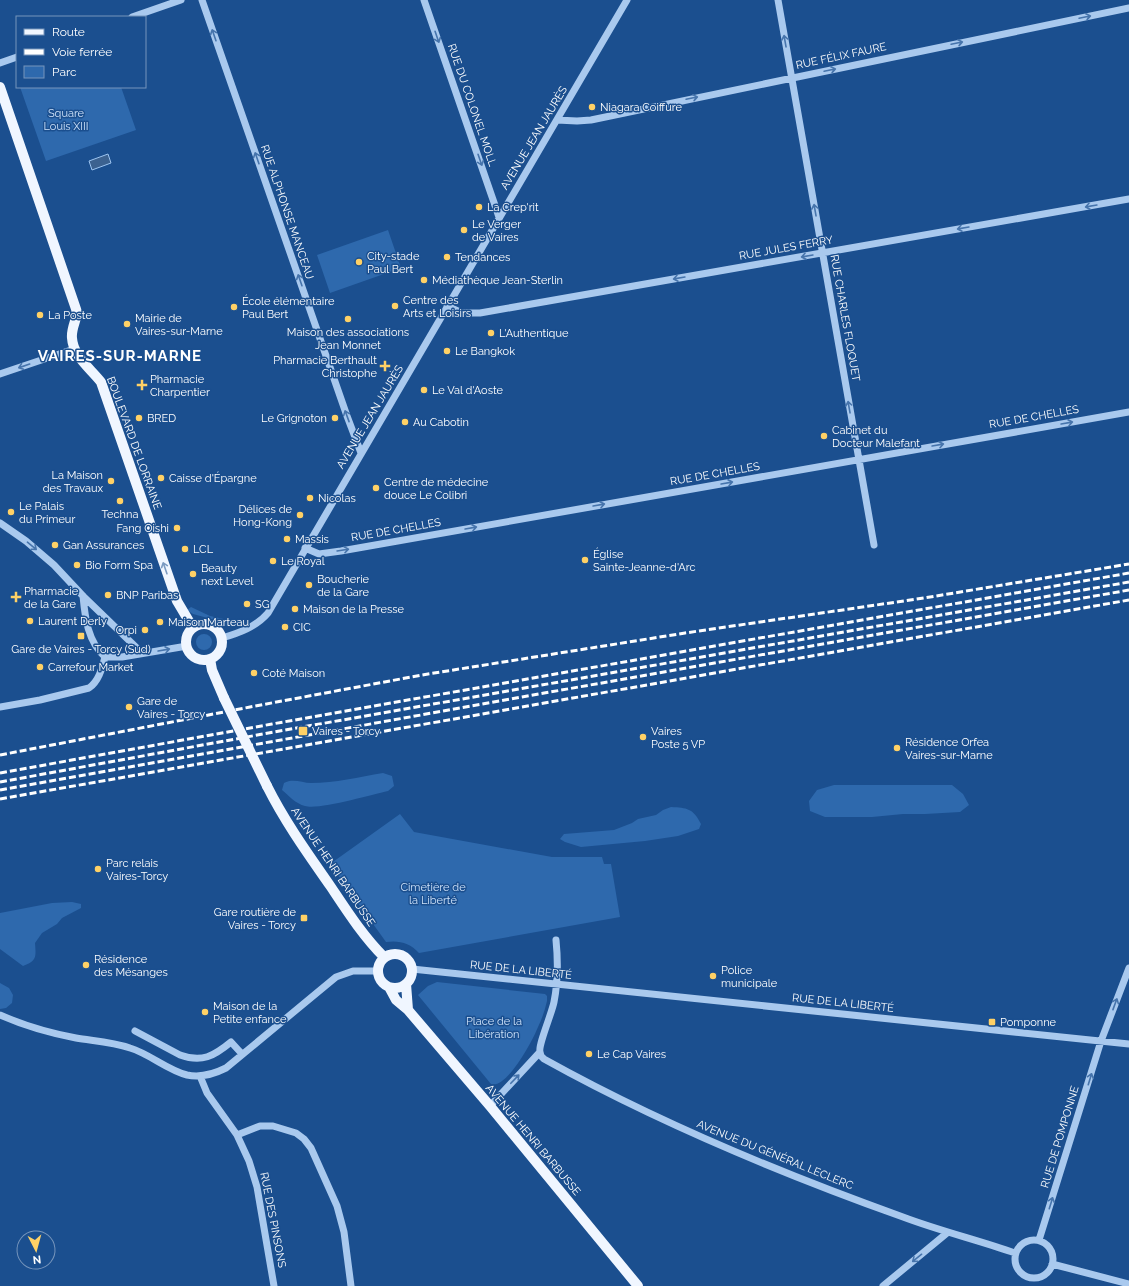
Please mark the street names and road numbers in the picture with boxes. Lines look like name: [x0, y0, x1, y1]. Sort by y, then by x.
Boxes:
street label: RUE FÉLIX FAURE: [794, 39, 888, 72]
street label: RUE DU COLONEL MOLL: [445, 42, 499, 169]
street label: AVENUE JEAN JAURÈS: [497, 83, 570, 192]
street label: RUE ALPHONSE MANCEAU: [258, 143, 316, 281]
street label: RUE JULES FERRY: [738, 233, 834, 263]
street label: RUE CHARLES FLOQUET: [827, 254, 863, 383]
street label: AVENUE JEAN JAURÈS: [333, 362, 406, 471]
street label: BOULEVARD DE LORRAINE: [104, 375, 164, 512]
street label: RUE DE CHELLES: [988, 403, 1080, 431]
street label: RUE DE CHELLES: [669, 460, 761, 488]
street label: RUE DE CHELLES: [350, 516, 442, 544]
street label: AVENUE HENRI BARBUSSE: [288, 805, 378, 929]
street label: RUE DE LA LIBERTÉ: [469, 957, 573, 982]
street label: RUE DE LA LIBERTÉ: [791, 990, 895, 1015]
street label: AVENUE HENRI BARBUSSE: [483, 1082, 583, 1198]
street label: RUE DE POMPONNE: [1038, 1084, 1082, 1190]
street label: AVENUE DU GÉNÉRAL LECLERC: [695, 1117, 856, 1193]
street label: RUE DES PINSONS: [257, 1171, 289, 1269]

